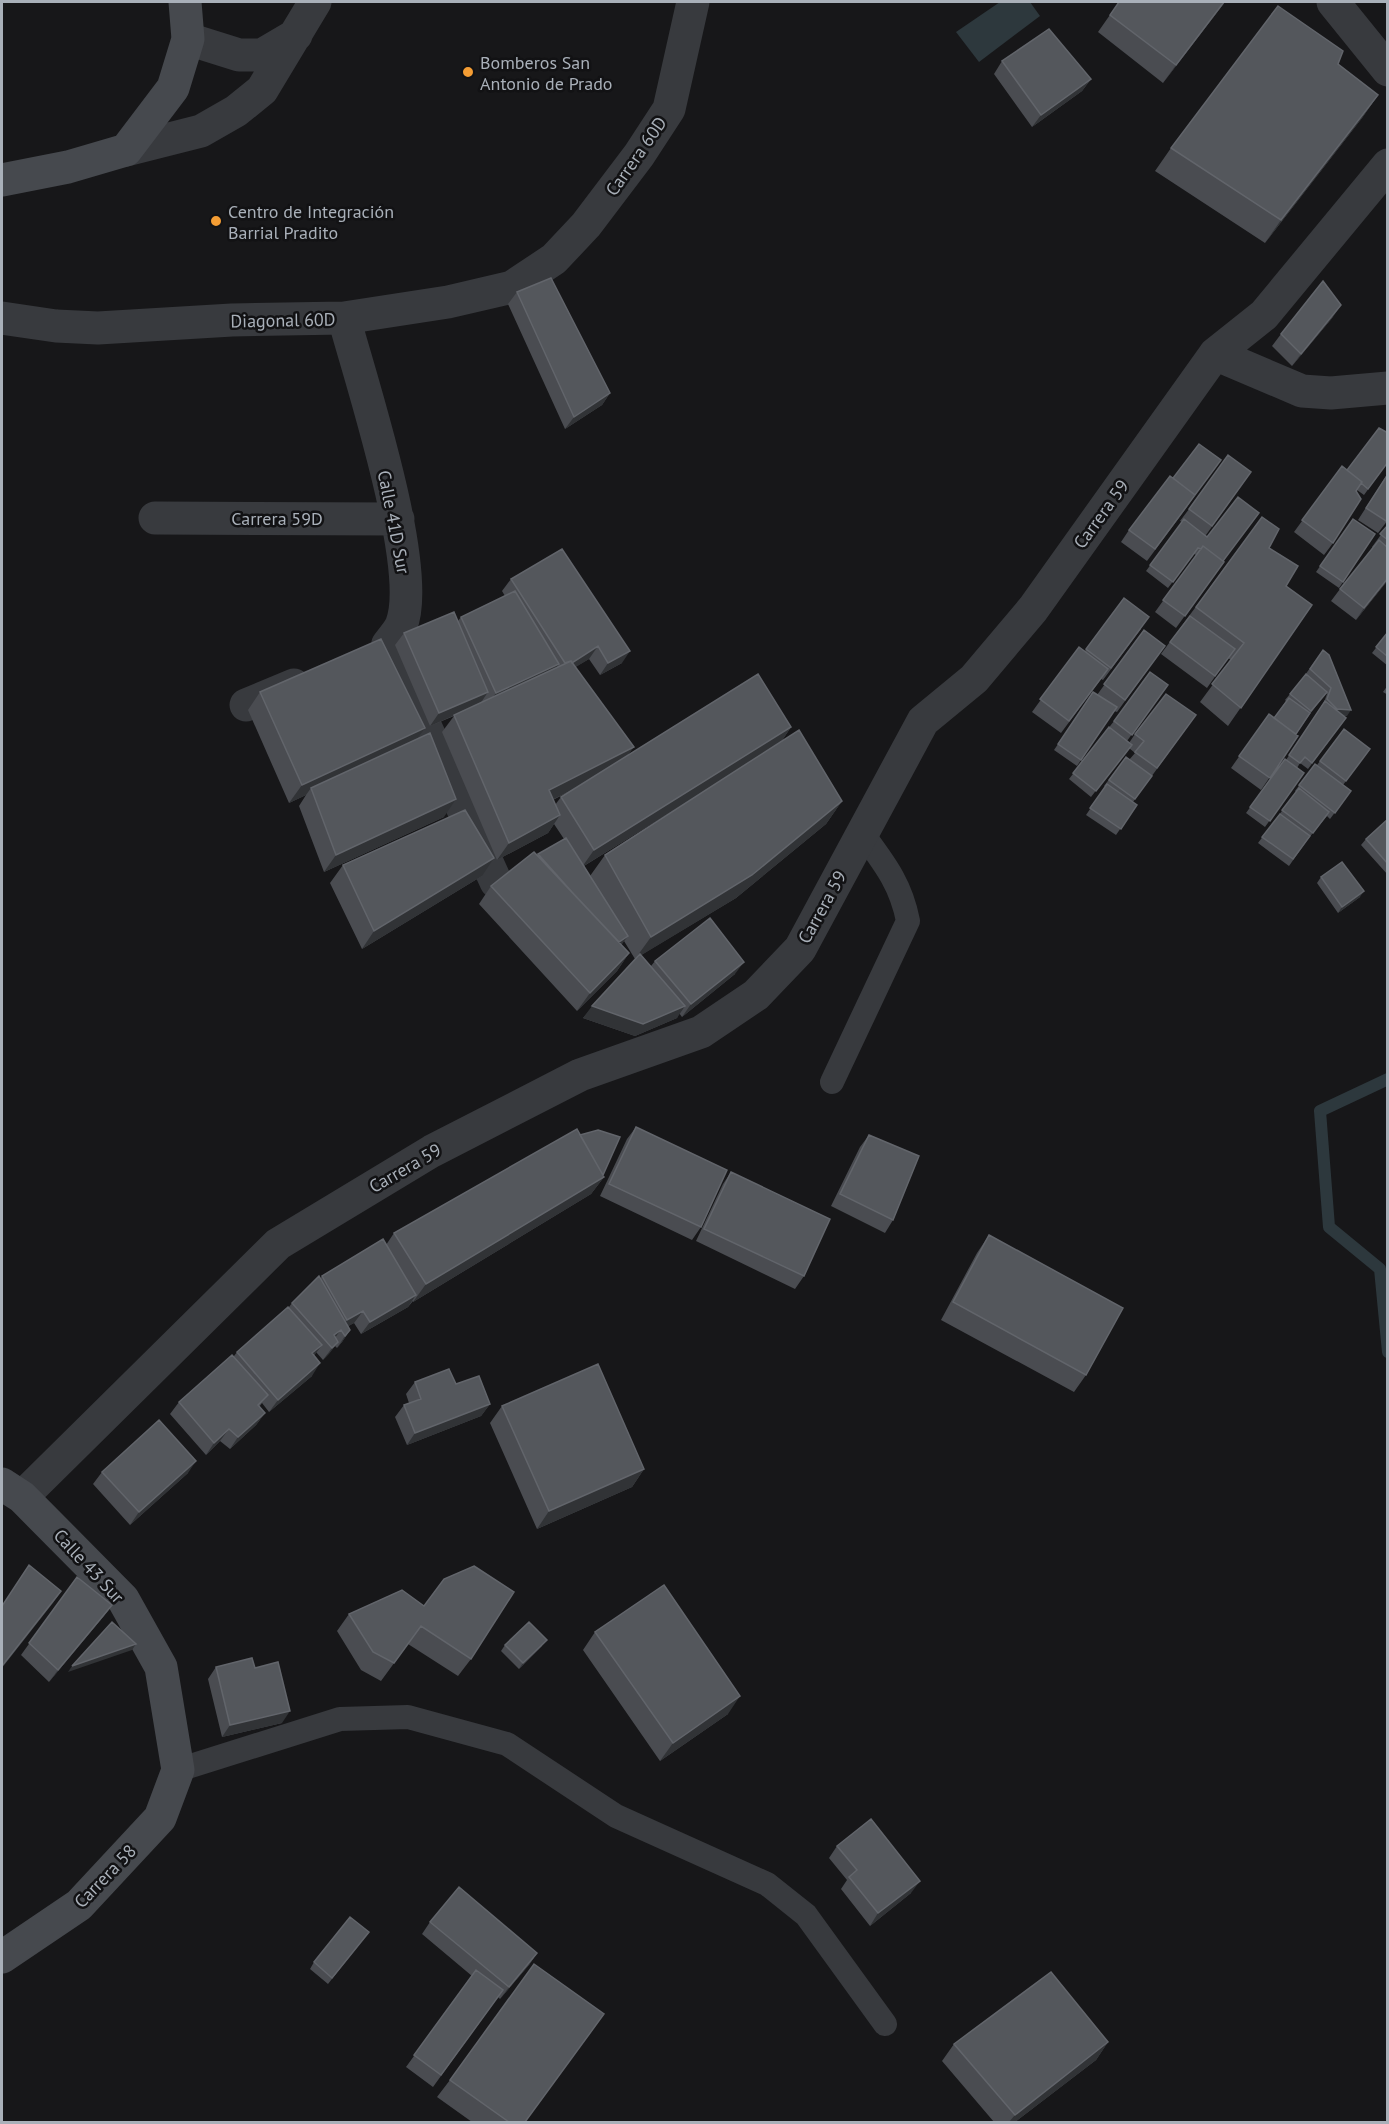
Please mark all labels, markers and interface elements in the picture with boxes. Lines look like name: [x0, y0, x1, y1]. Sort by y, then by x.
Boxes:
place label: Bomberos San Antonio de Prado: [480, 51, 613, 95]
marker: Bomberos San Antonio de Prado: [461, 65, 475, 79]
street label: Carrera 60D: [600, 112, 672, 200]
place label: Centro de Integración Barrial Pradito: [228, 200, 394, 244]
marker: Centro de Integración Barrial Pradito: [209, 214, 223, 228]
street label: Diagonal 60D: [230, 308, 336, 332]
street label: Calle 41D Sur: [373, 468, 415, 576]
street label: Carrera 59: [1068, 475, 1134, 553]
street label: Carrera 59D: [231, 507, 323, 530]
street label: Carrera 59: [793, 867, 851, 947]
street label: Carrera 59: [365, 1138, 445, 1198]
street label: Calle 43 Sur: [49, 1524, 129, 1608]
street label: Carrera 58: [69, 1839, 141, 1913]

